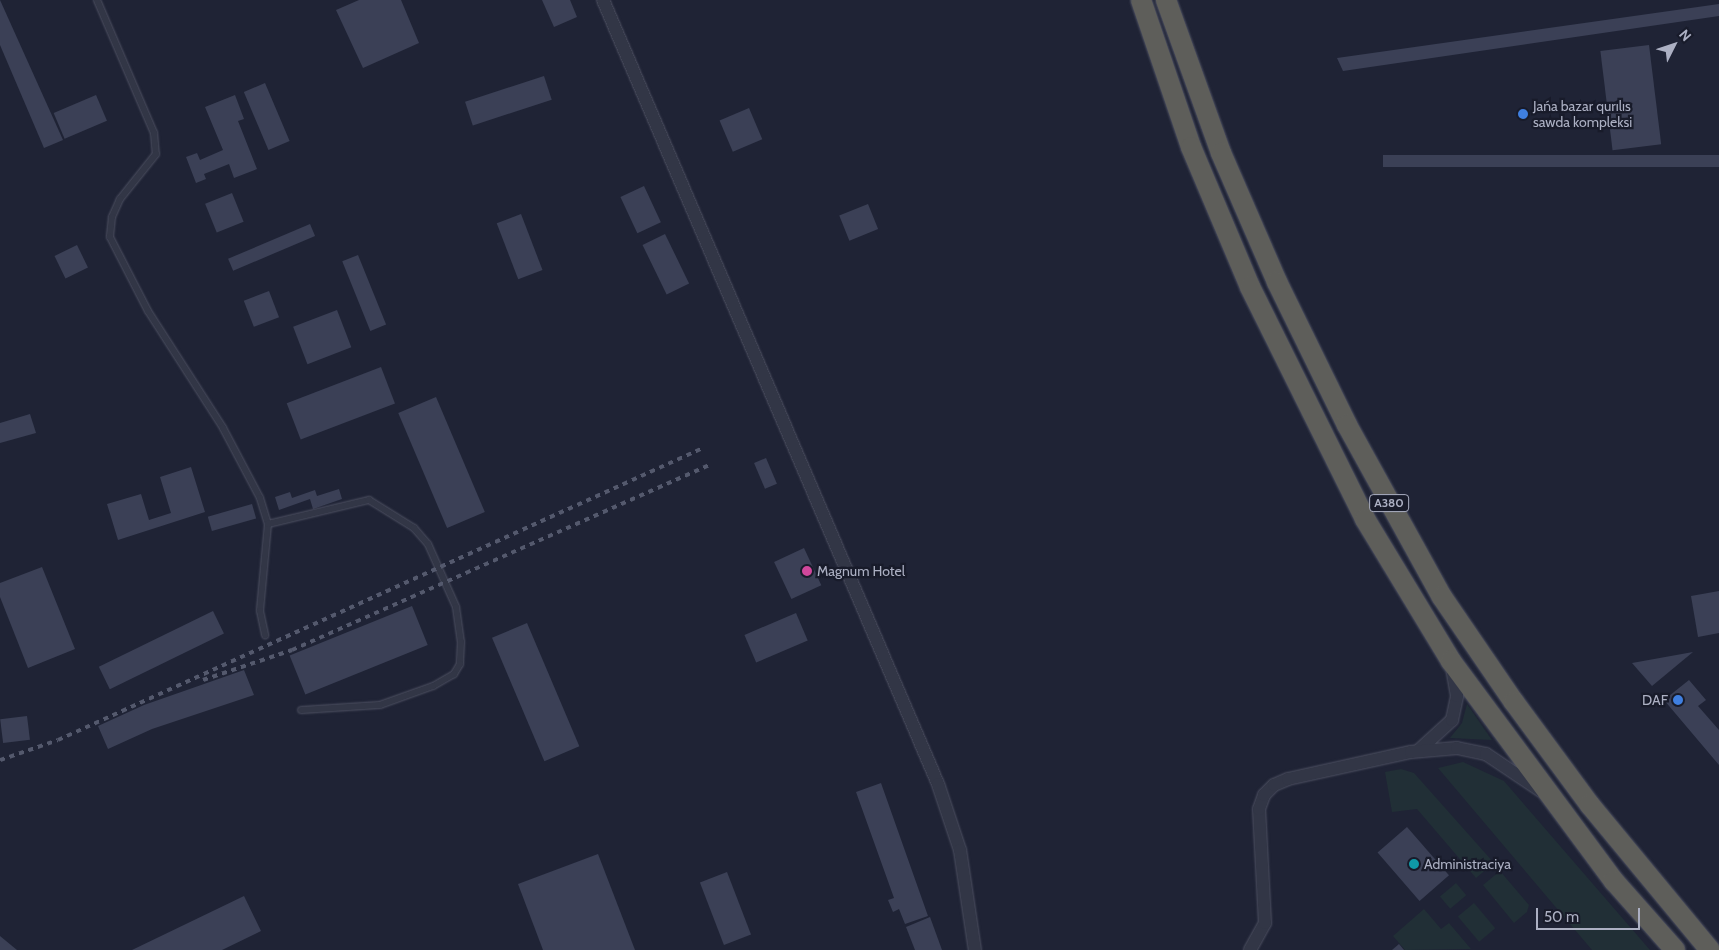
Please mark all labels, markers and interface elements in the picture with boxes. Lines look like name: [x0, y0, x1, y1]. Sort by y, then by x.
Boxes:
north arrow: [1649, 20, 1699, 70]
text: N: [1675, 26, 1695, 45]
place label: Jańa bazar qurılıs sawda kompleksi: [1533, 98, 1632, 130]
marker: Jańa bazar qurılıs sawda kompleksi: [1517, 108, 1529, 120]
road number: A380: [1369, 493, 1409, 512]
place label: Magnum Hotel: [817, 563, 905, 579]
marker: Magnum Hotel: [801, 565, 813, 577]
place label: DAF: [1642, 692, 1668, 708]
marker: DAF: [1672, 694, 1684, 706]
place label: Administraciya: [1424, 856, 1511, 872]
marker: Administraciya: [1408, 858, 1420, 870]
scale bar: [1539, 898, 1643, 930]
text: 50 m: [1544, 908, 1579, 926]

